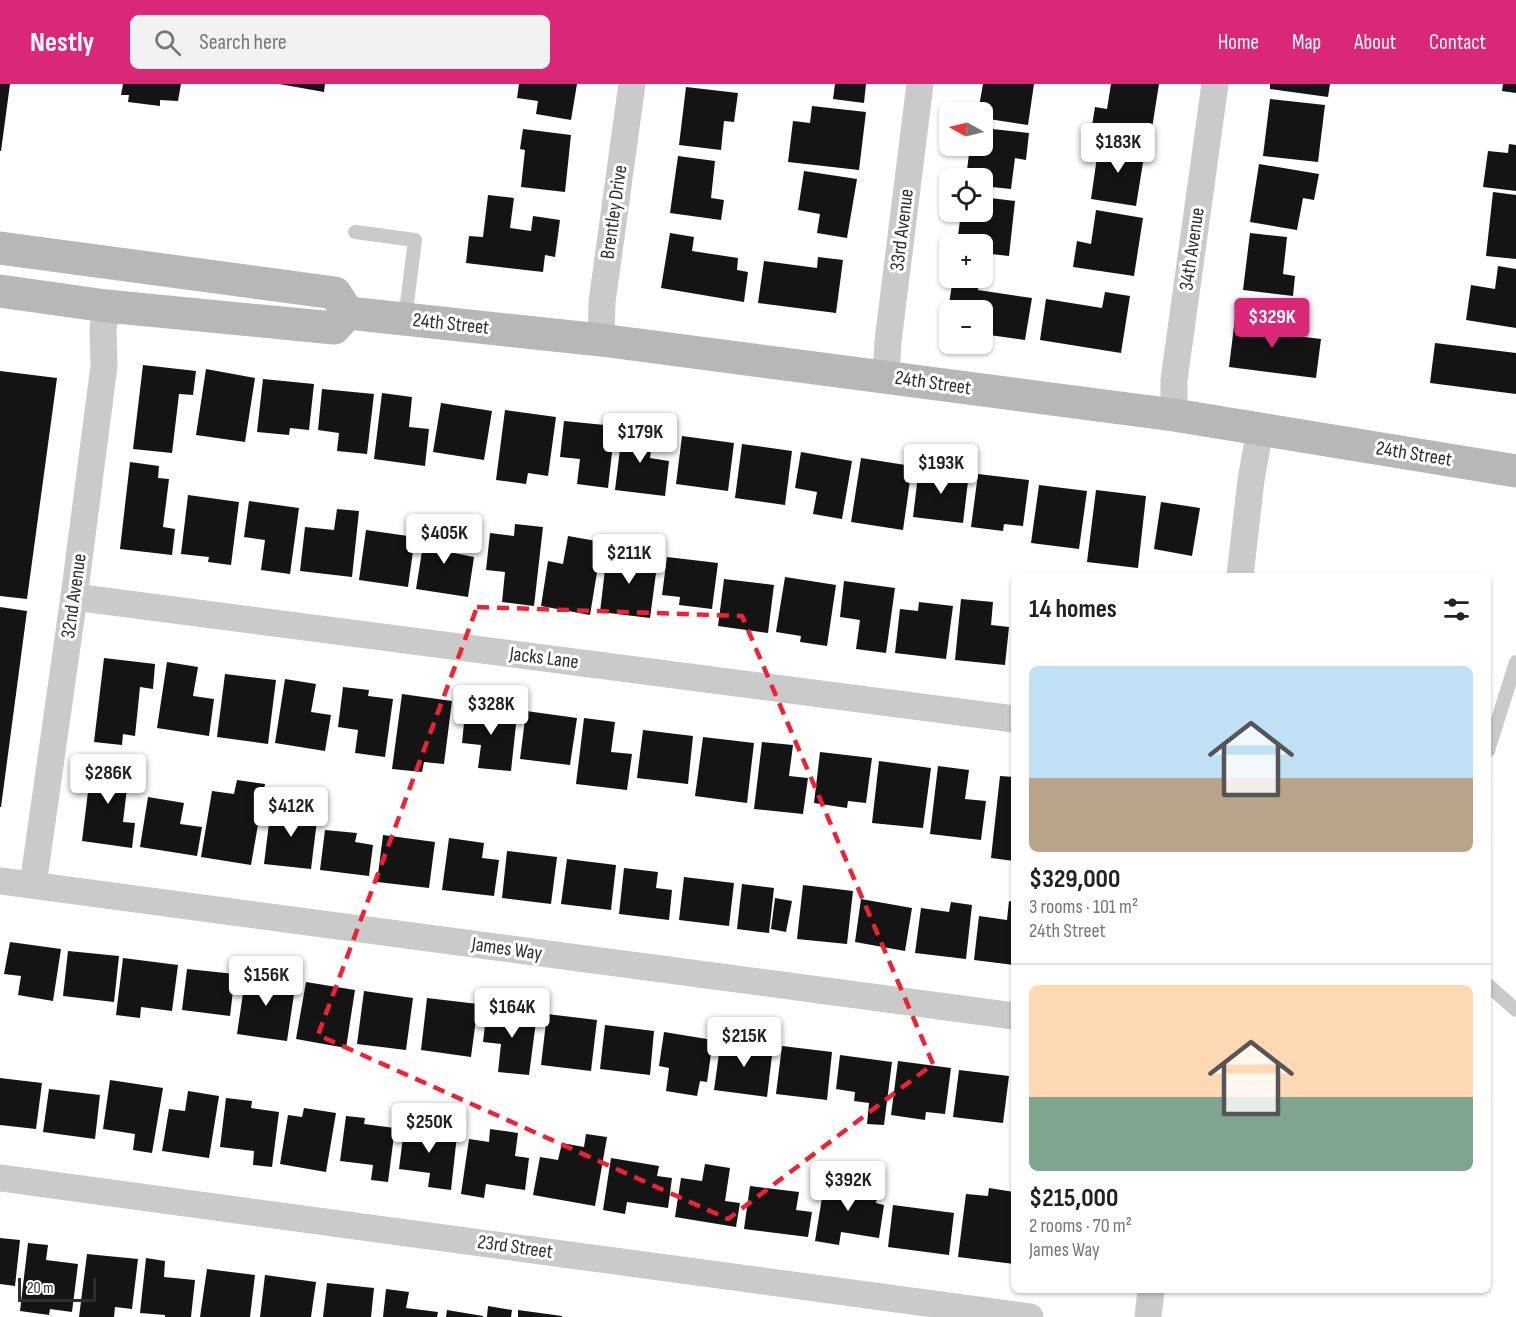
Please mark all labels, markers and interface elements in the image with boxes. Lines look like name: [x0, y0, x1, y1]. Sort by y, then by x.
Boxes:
search box: [130, 15, 550, 69]
text: Nestly: [30, 26, 94, 59]
icon: search: [151, 26, 184, 59]
text: Search here: [199, 29, 287, 56]
text: Home: [1218, 30, 1259, 55]
text: Map: [1292, 30, 1321, 55]
text: About: [1354, 30, 1396, 55]
text: Contact: [1429, 30, 1486, 55]
north arrow: [939, 102, 993, 156]
map controls: [939, 102, 993, 354]
pin: $183K: [1076, 123, 1160, 174]
text: $183K: [1095, 130, 1141, 154]
street label: Brentley Drive: [596, 163, 632, 261]
button: locate: [939, 168, 993, 222]
street label: 33rd Avenue: [885, 188, 919, 272]
street label: 34th Avenue: [1174, 206, 1210, 292]
button: +: [939, 234, 993, 288]
pin: $329K: [1230, 298, 1314, 349]
button: −: [939, 300, 993, 354]
text: $329K: [1248, 305, 1296, 329]
street label: 24th Street: [412, 308, 490, 340]
street label: 24th Street: [893, 366, 973, 400]
pin: $179K: [598, 413, 682, 464]
text: $179K: [617, 420, 663, 444]
street label: 24th Street: [1374, 436, 1454, 472]
pin: $193K: [899, 444, 983, 495]
text: $193K: [918, 451, 964, 475]
pin: $405K: [402, 514, 486, 565]
text: $405K: [420, 521, 468, 545]
pin: $211K: [587, 534, 671, 585]
text: $211K: [607, 541, 651, 565]
street label: 32nd Avenue: [56, 552, 92, 640]
icon: filters: [1440, 593, 1473, 626]
text: 14 homes: [1029, 594, 1117, 625]
street label: Jacks Lane: [507, 642, 580, 674]
pin: $328K: [449, 685, 533, 736]
text: $328K: [467, 692, 515, 716]
icon: home: [1197, 705, 1305, 813]
pin: $286K: [66, 754, 150, 805]
text: $286K: [84, 761, 132, 785]
pin: $412K: [249, 787, 333, 838]
text: $412K: [268, 794, 314, 818]
text: $329,000: [1029, 864, 1120, 895]
text: 3 rooms · 101 m²: [1029, 895, 1138, 919]
text: 24th Street: [1029, 919, 1106, 943]
street label: James Way: [469, 932, 544, 966]
pin: $156K: [224, 956, 308, 1007]
text: $156K: [243, 963, 289, 987]
pin: $164K: [470, 988, 554, 1039]
text: $164K: [489, 995, 535, 1019]
pin: $215K: [702, 1017, 786, 1068]
text: $215K: [721, 1024, 767, 1048]
icon: home: [1197, 1024, 1305, 1132]
pin: $250K: [387, 1103, 471, 1154]
text: $250K: [405, 1110, 453, 1134]
pin: $392K: [806, 1161, 890, 1212]
text: $392K: [824, 1168, 872, 1192]
text: $215,000: [1029, 1183, 1118, 1214]
text: 2 rooms · 70 m²: [1029, 1214, 1132, 1238]
street label: 23rd Street: [476, 1230, 554, 1264]
text: James Way: [1029, 1238, 1100, 1262]
scale bar: [18, 1275, 96, 1302]
text: 20 m: [27, 1279, 54, 1298]

